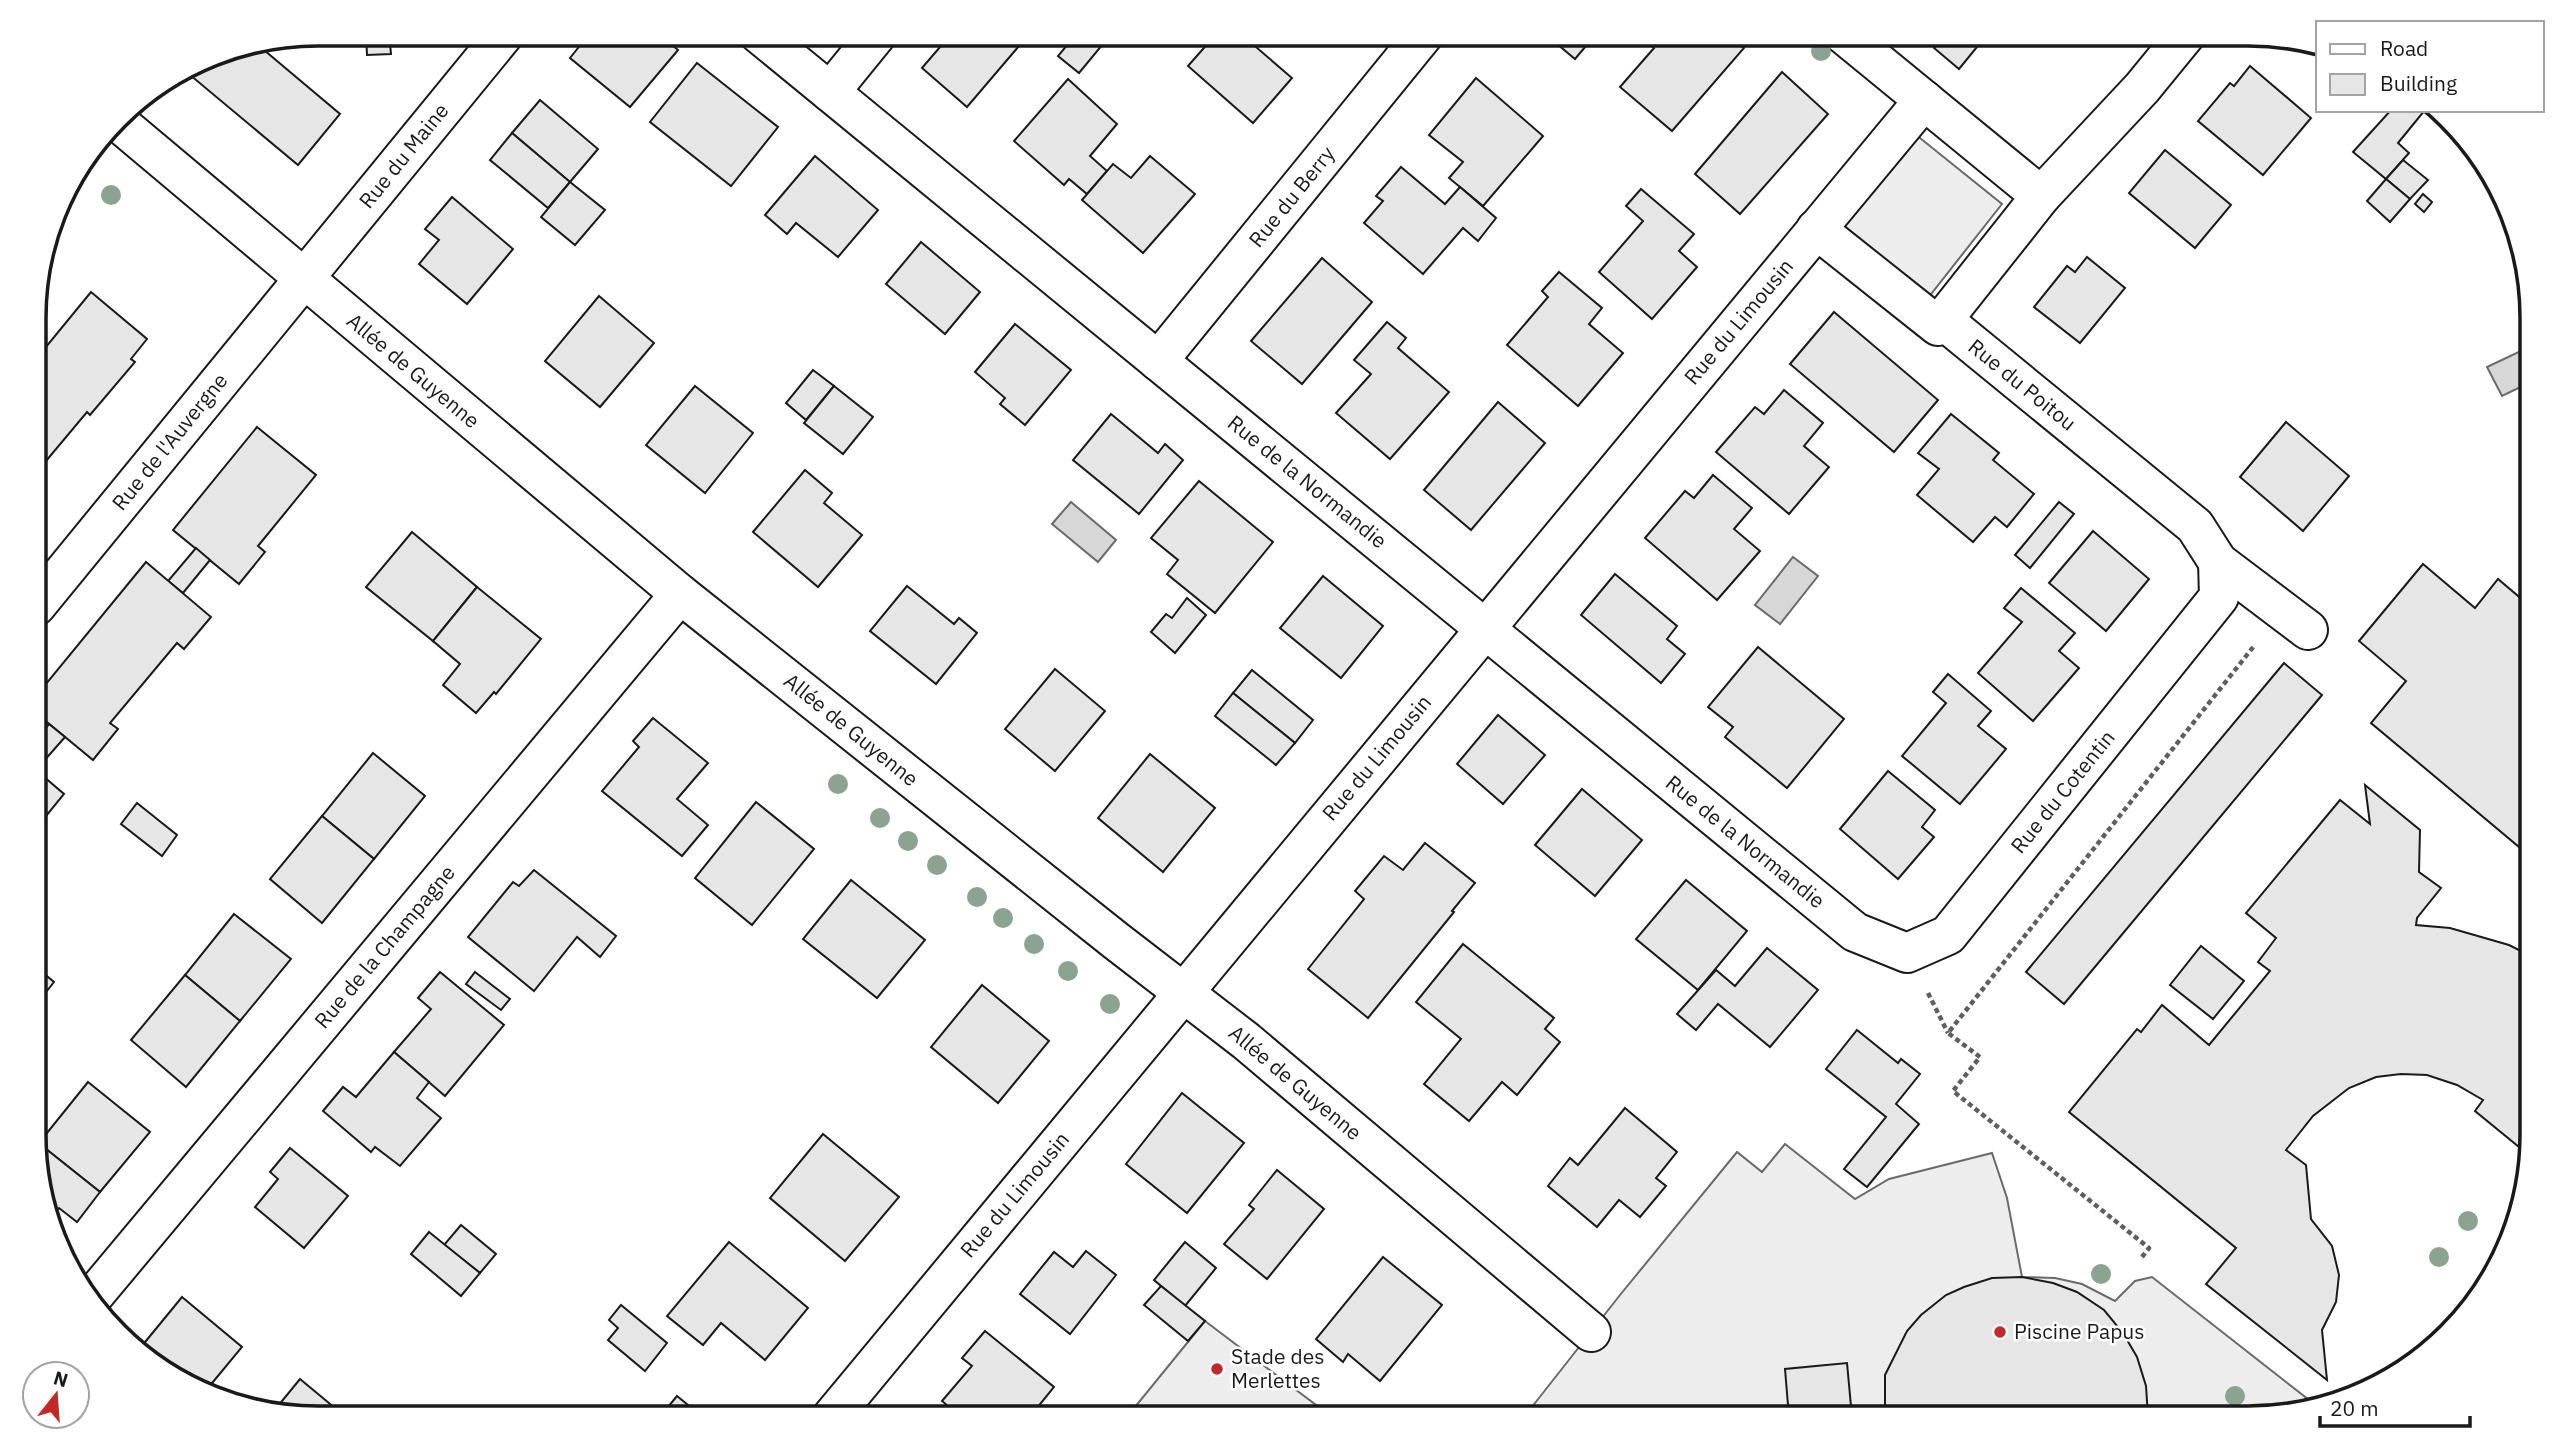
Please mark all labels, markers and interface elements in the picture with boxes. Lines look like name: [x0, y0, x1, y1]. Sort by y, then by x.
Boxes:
legend: [2316, 21, 2544, 112]
text: Road: [2380, 34, 2428, 62]
text: Building: [2380, 69, 2457, 97]
street label: Rue du Maine: [352, 97, 454, 214]
street label: Rue du Berry: [1242, 140, 1341, 253]
street label: Rue du Limousin: [1677, 253, 1799, 390]
street label: Allée de Guyenne: [341, 306, 486, 434]
street label: Rue du Poitou: [1963, 332, 2082, 436]
street label: Rue de l'Auvergne: [105, 367, 233, 516]
street label: Rue de la Normandie: [1222, 408, 1393, 554]
street label: Allée de Guyenne: [779, 666, 925, 792]
street label: Rue du Limousin: [1315, 689, 1437, 826]
street label: Rue du Cotentin: [2004, 724, 2121, 859]
street label: Rue de la Normandie: [1660, 768, 1831, 914]
street label: Rue de la Champagne: [308, 859, 461, 1034]
street label: Allée de Guyenne: [1223, 1018, 1368, 1146]
street label: Rue du Limousin: [953, 1126, 1075, 1263]
place label: Piscine Papus: [2014, 1317, 2145, 1345]
marker: Piscine Papus: [1992, 1324, 2008, 1340]
place label: Stade des Merlettes: [1231, 1342, 1324, 1394]
north arrow: [21, 1360, 91, 1430]
marker: Stade des Merlettes: [1209, 1361, 1225, 1377]
text: N: [51, 1365, 71, 1392]
scale bar: [2320, 1384, 2470, 1428]
text: 20 m: [2330, 1394, 2379, 1422]

